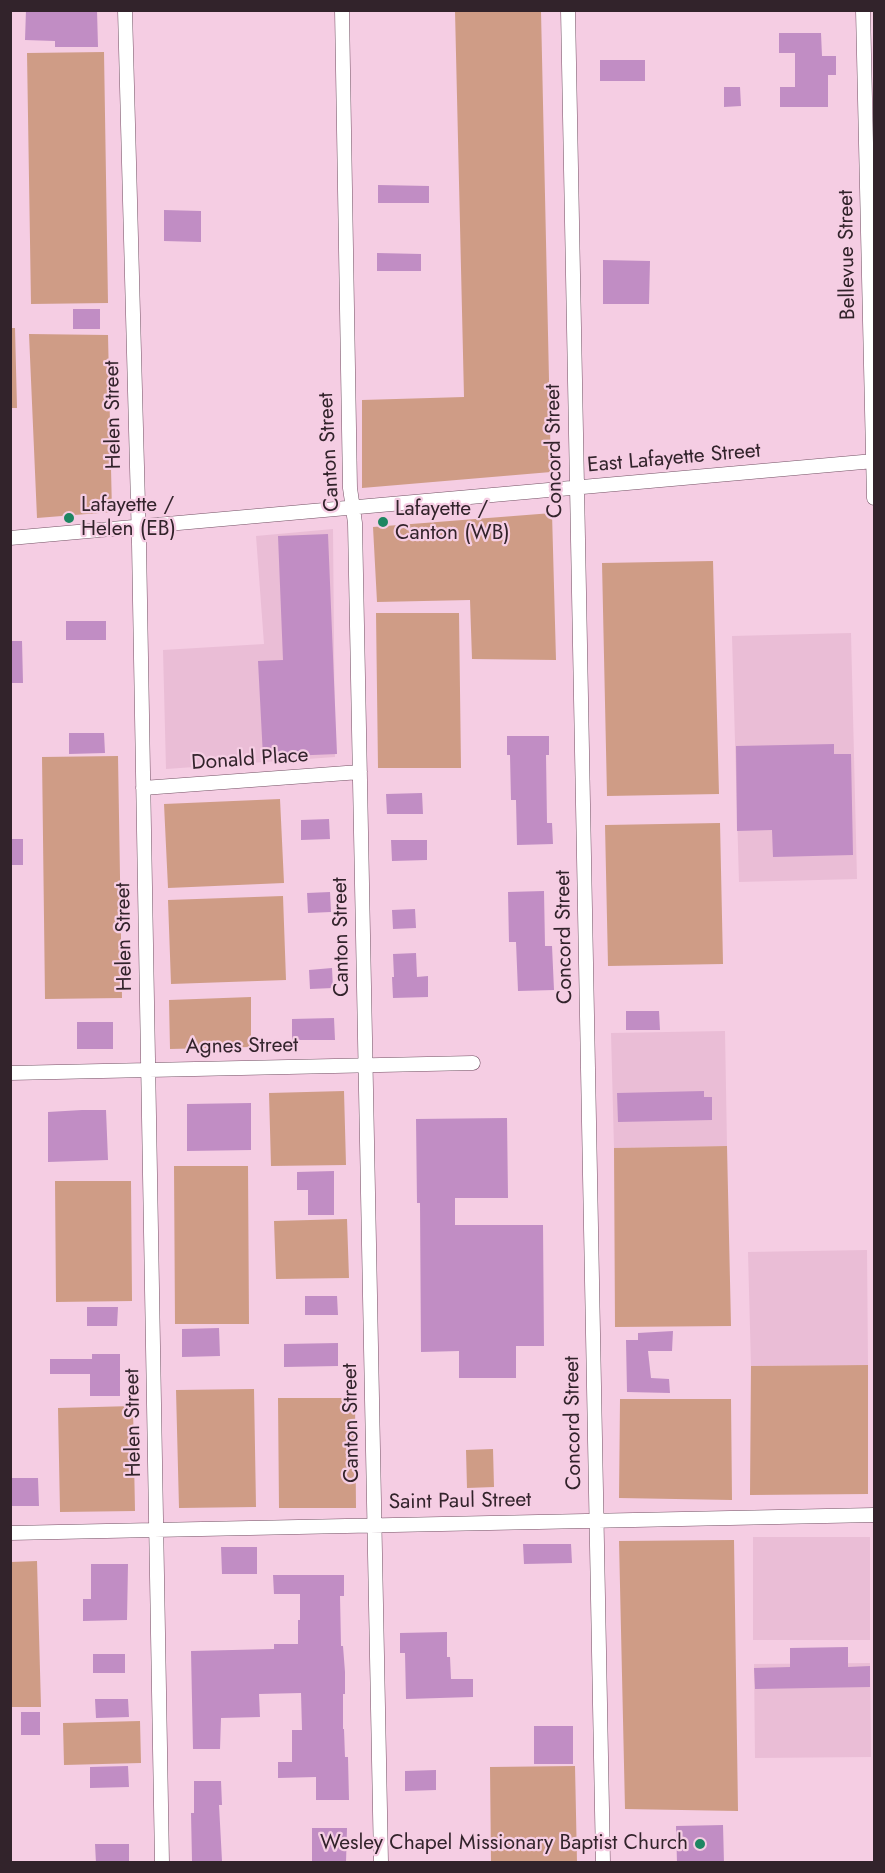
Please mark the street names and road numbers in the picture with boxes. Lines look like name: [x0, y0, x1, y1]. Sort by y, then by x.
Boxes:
street label: Bellevue Street: [834, 190, 862, 320]
street label: Helen Street: [100, 360, 128, 470]
street label: Concord Street: [541, 384, 569, 518]
street label: Canton Street: [314, 392, 346, 512]
street label: East Lafayette Street: [586, 439, 762, 479]
street label: Donald Place: [191, 743, 309, 777]
street label: Concord Street: [551, 870, 579, 1004]
street label: Canton Street: [328, 877, 356, 997]
street label: Helen Street: [111, 882, 139, 992]
street label: Agnes Street: [186, 1033, 298, 1061]
street label: Concord Street: [560, 1356, 588, 1490]
street label: Canton Street: [338, 1363, 366, 1483]
street label: Helen Street: [120, 1368, 148, 1478]
street label: Saint Paul Street: [388, 1488, 532, 1516]

